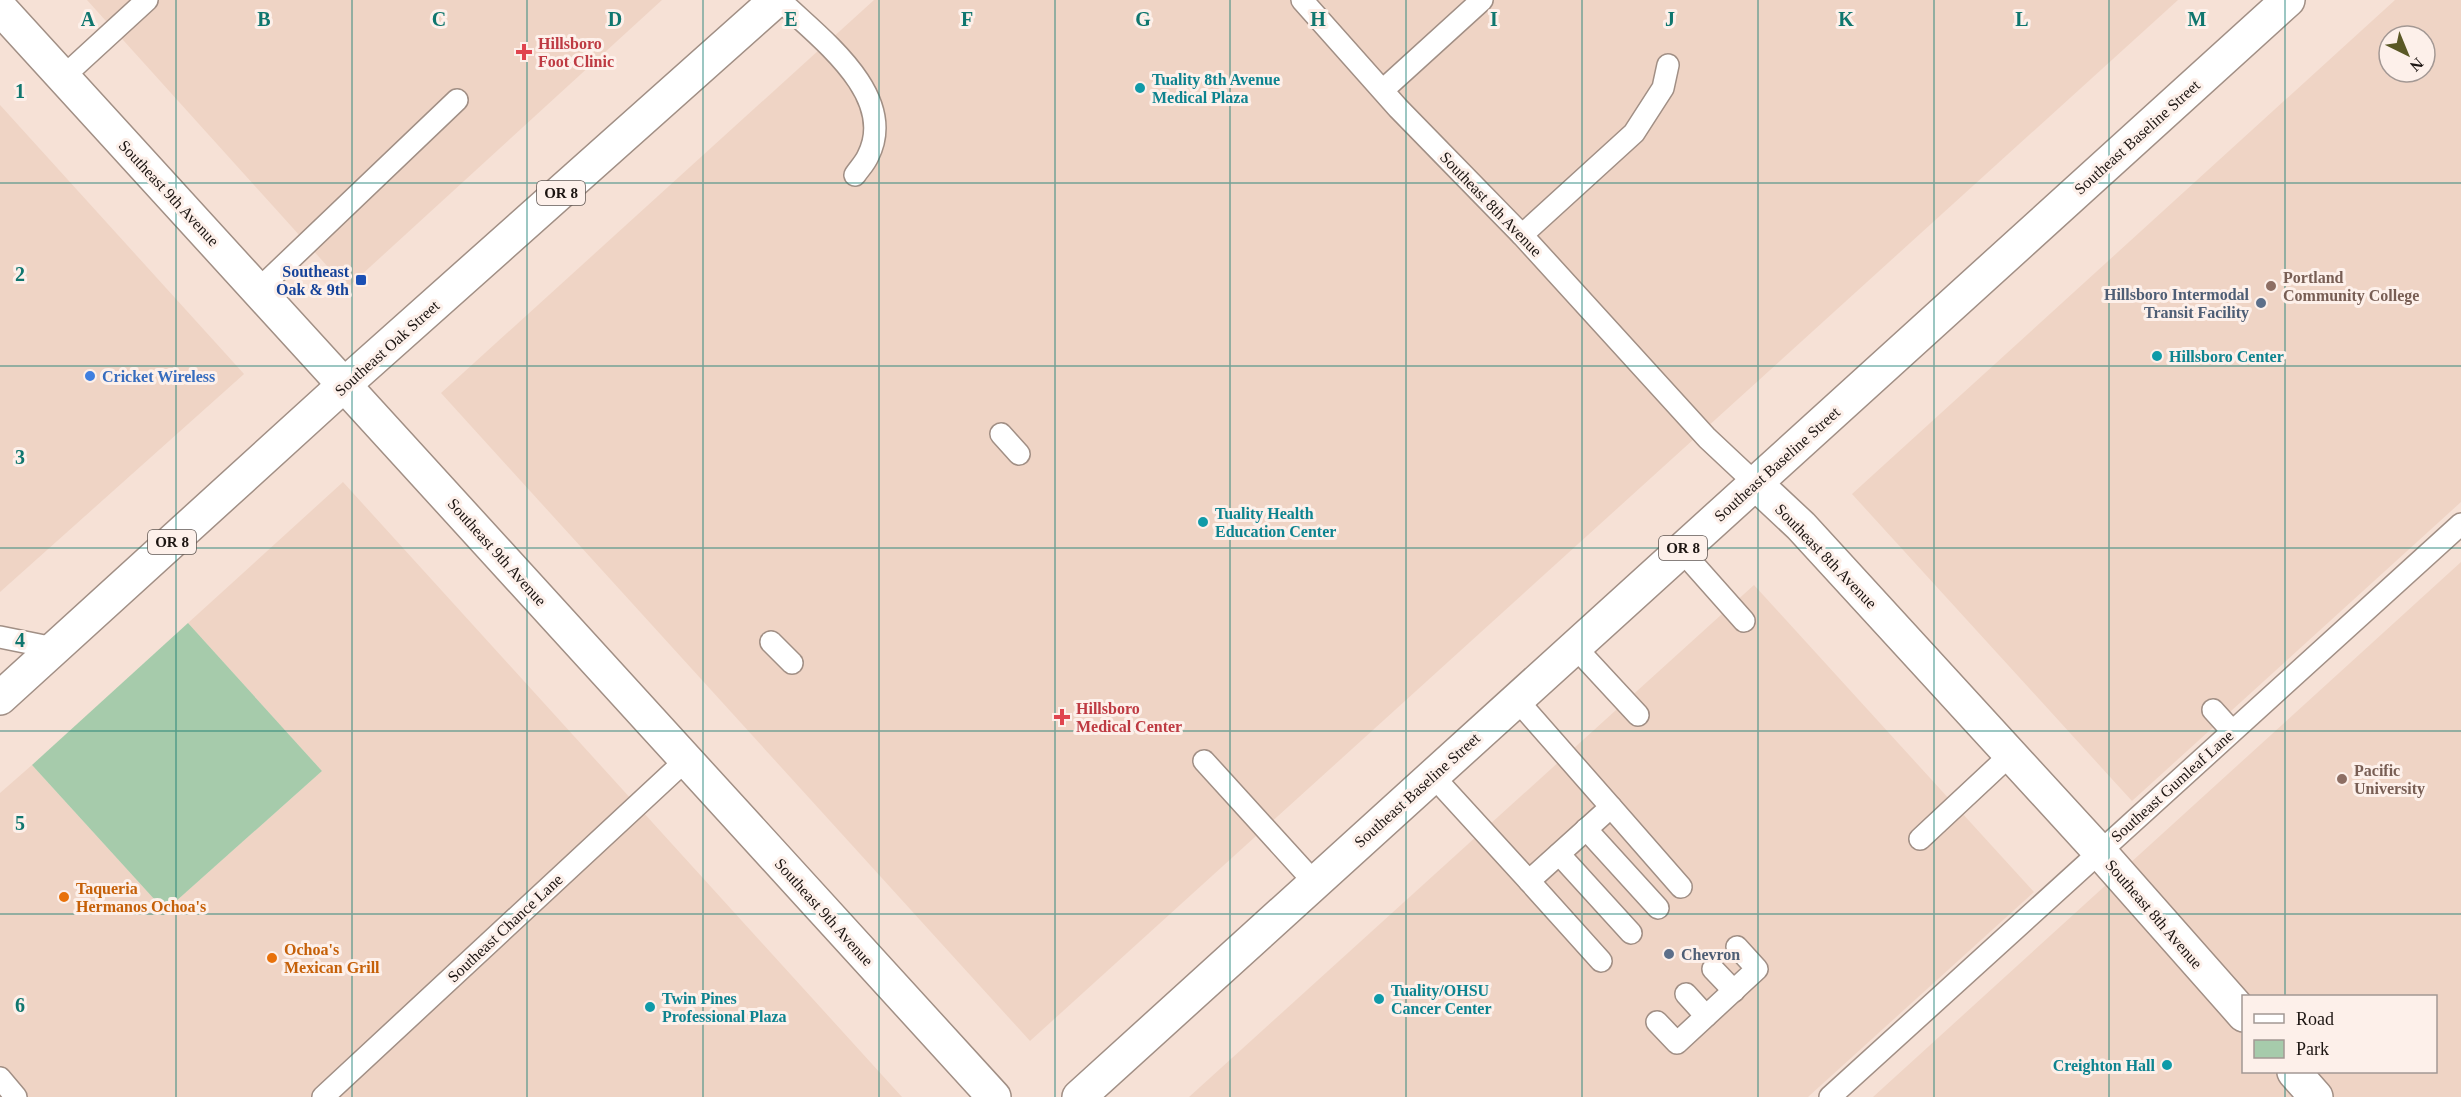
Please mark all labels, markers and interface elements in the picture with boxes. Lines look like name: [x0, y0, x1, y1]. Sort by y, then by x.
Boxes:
text: A: [81, 8, 96, 30]
text: B: [257, 8, 271, 30]
text: C: [432, 8, 446, 30]
text: D: [608, 8, 622, 30]
text: E: [784, 8, 798, 30]
text: F: [961, 8, 973, 30]
text: G: [1135, 8, 1151, 30]
text: H: [1310, 8, 1326, 30]
text: I: [1490, 8, 1498, 30]
text: J: [1665, 8, 1675, 30]
text: K: [1838, 8, 1854, 30]
text: L: [2015, 8, 2029, 30]
text: M: [2188, 8, 2207, 30]
north arrow: [2377, 24, 2437, 84]
place label: Hillsboro Foot Clinic: [538, 35, 614, 70]
marker: Hillsboro Foot Clinic: [515, 43, 533, 61]
text: N: [2407, 54, 2427, 75]
place label: Tuality 8th Avenue Medical Plaza: [1152, 71, 1280, 106]
street label: Southeast Baseline Street: [2071, 76, 2204, 198]
text: 1: [15, 80, 25, 102]
marker: Tuality 8th Avenue Medical Plaza: [1133, 81, 1147, 95]
street label: Southeast 9th Avenue: [116, 137, 222, 249]
street label: Southeast 8th Avenue: [1437, 148, 1545, 260]
road number: OR 8: [537, 181, 585, 205]
text: 2: [15, 263, 25, 285]
place label: Southeast Oak & 9th: [276, 263, 350, 298]
place label: Portland Community College: [2283, 269, 2419, 305]
marker: Southeast Oak & 9th: [354, 273, 368, 287]
marker: Portland Community College: [2264, 279, 2278, 293]
place label: Hillsboro Intermodal Transit Facility: [2104, 286, 2250, 322]
street label: Southeast Oak Street: [331, 296, 443, 399]
marker: Hillsboro Intermodal Transit Facility: [2254, 296, 2268, 310]
place label: Hillsboro Center: [2169, 348, 2284, 365]
marker: Hillsboro Center: [2150, 349, 2164, 363]
place label: Cricket Wireless: [102, 368, 215, 385]
marker: Cricket Wireless: [83, 369, 97, 383]
street label: Southeast Baseline Street: [1711, 403, 1844, 525]
text: 3: [15, 446, 25, 468]
street label: Southeast 9th Avenue: [444, 495, 550, 609]
street label: Southeast 8th Avenue: [1772, 500, 1880, 612]
place label: Tuality Health Education Center: [1215, 505, 1336, 540]
marker: Tuality Health Education Center: [1196, 515, 1210, 529]
road number: OR 8: [148, 530, 196, 554]
road number: OR 8: [1659, 536, 1707, 560]
text: 4: [15, 629, 25, 651]
place label: Hillsboro Medical Center: [1076, 700, 1182, 735]
marker: Hillsboro Medical Center: [1053, 708, 1071, 726]
street label: Southeast Gumleaf Lane: [2108, 727, 2236, 845]
street label: Southeast Baseline Street: [1351, 729, 1484, 851]
place label: Pacific University: [2354, 762, 2425, 798]
marker: Pacific University: [2335, 772, 2349, 786]
text: 5: [15, 812, 25, 834]
street label: Southeast 9th Avenue: [771, 855, 877, 969]
street label: Southeast 8th Avenue: [2102, 856, 2206, 972]
street label: Southeast Chance Lane: [444, 871, 566, 985]
place label: Taqueria Hermanos Ochoa's: [76, 880, 206, 915]
marker: Taqueria Hermanos Ochoa's: [57, 890, 71, 904]
place label: Ochoa's Mexican Grill: [284, 941, 380, 976]
place label: Chevron: [1681, 946, 1740, 963]
marker: Chevron: [1662, 947, 1676, 961]
marker: Ochoa's Mexican Grill: [265, 951, 279, 965]
place label: Tuality/OHSU Cancer Center: [1391, 982, 1492, 1017]
place label: Twin Pines Professional Plaza: [662, 990, 787, 1025]
marker: Tuality/OHSU Cancer Center: [1372, 992, 1386, 1006]
text: 6: [15, 994, 25, 1016]
legend: [2242, 995, 2437, 1073]
marker: Twin Pines Professional Plaza: [643, 1000, 657, 1014]
text: Road: [2296, 1009, 2334, 1029]
text: Park: [2296, 1039, 2329, 1059]
place label: Creighton Hall: [2053, 1057, 2156, 1075]
marker: Creighton Hall: [2160, 1058, 2174, 1072]

